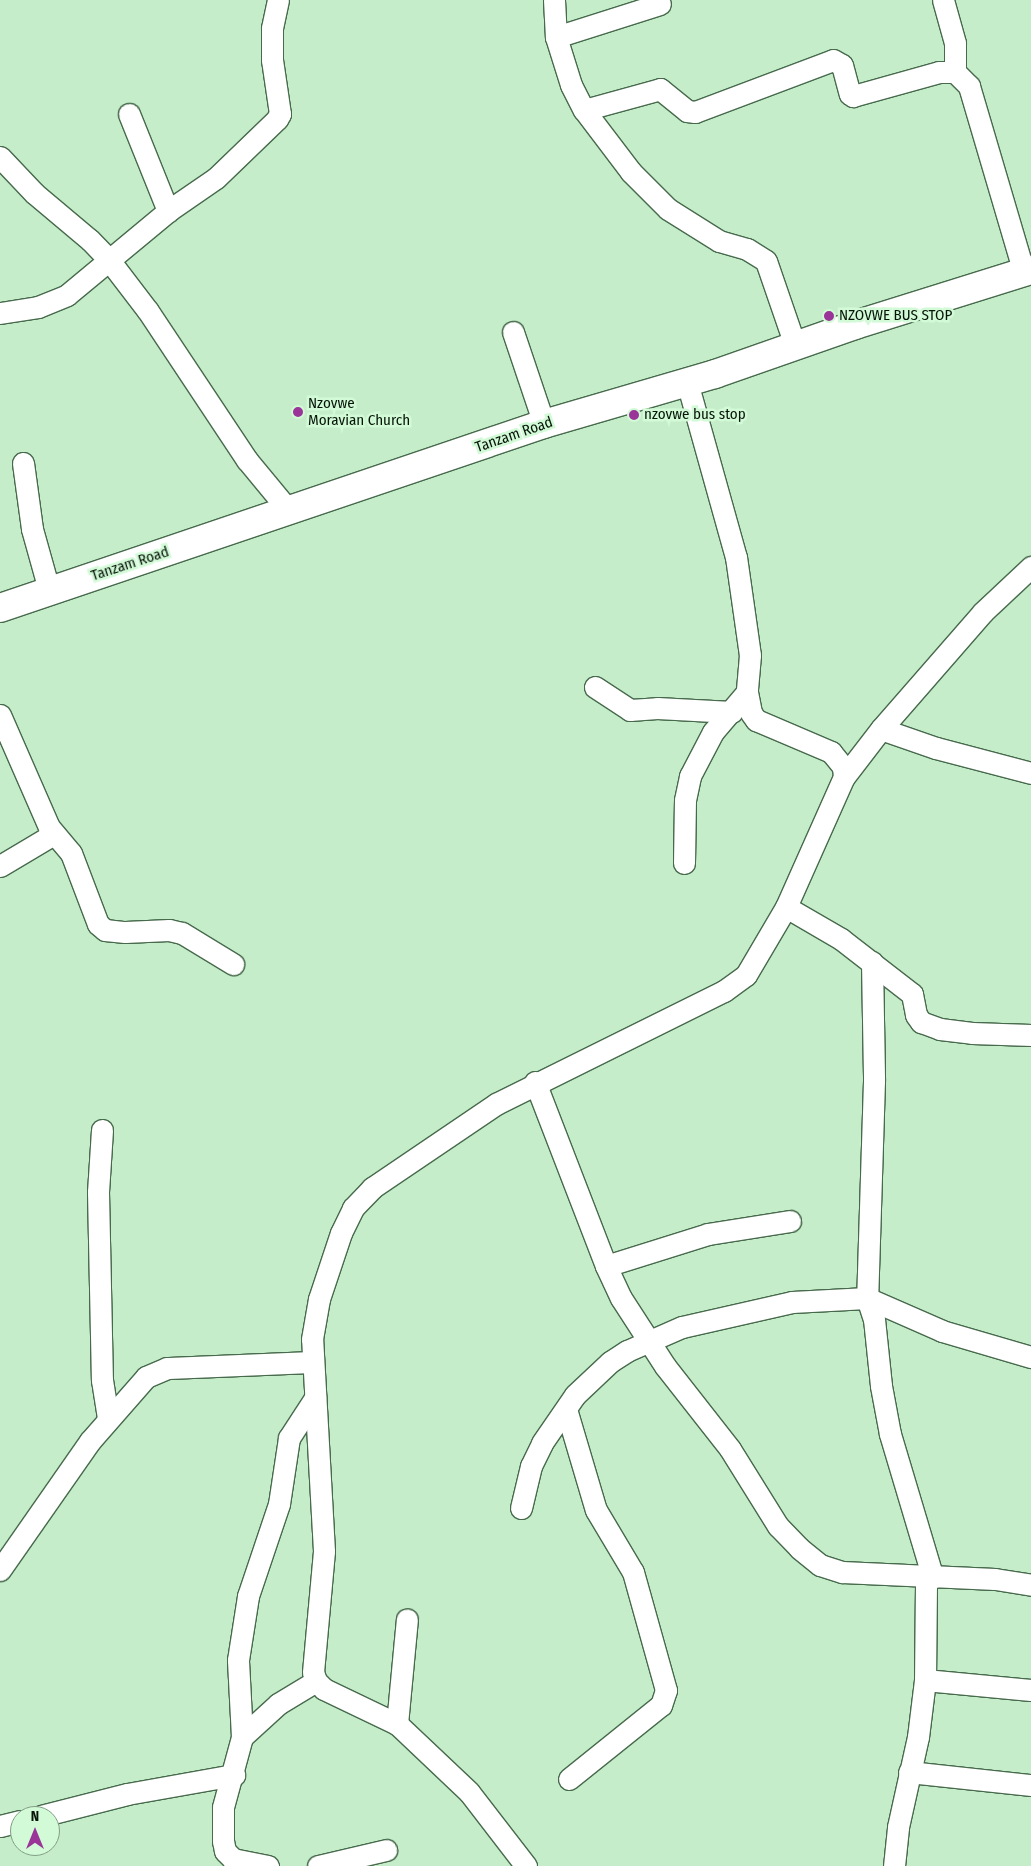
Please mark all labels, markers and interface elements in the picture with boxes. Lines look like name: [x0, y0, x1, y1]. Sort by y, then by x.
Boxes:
place label: NZOVWE BUS STOP: [839, 307, 952, 325]
marker: NZOVWE BUS STOP: [823, 310, 835, 322]
place label: Nzovwe Moravian Church: [308, 394, 410, 429]
marker: Nzovwe Moravian Church: [292, 406, 304, 418]
place label: nzovwe bus stop: [644, 406, 746, 424]
marker: nzovwe bus stop: [628, 409, 640, 421]
street label: Tanzam Road: [473, 413, 555, 457]
street label: Tanzam Road: [89, 543, 171, 585]
north arrow: [10, 1806, 60, 1856]
text: N: [31, 1808, 39, 1825]

